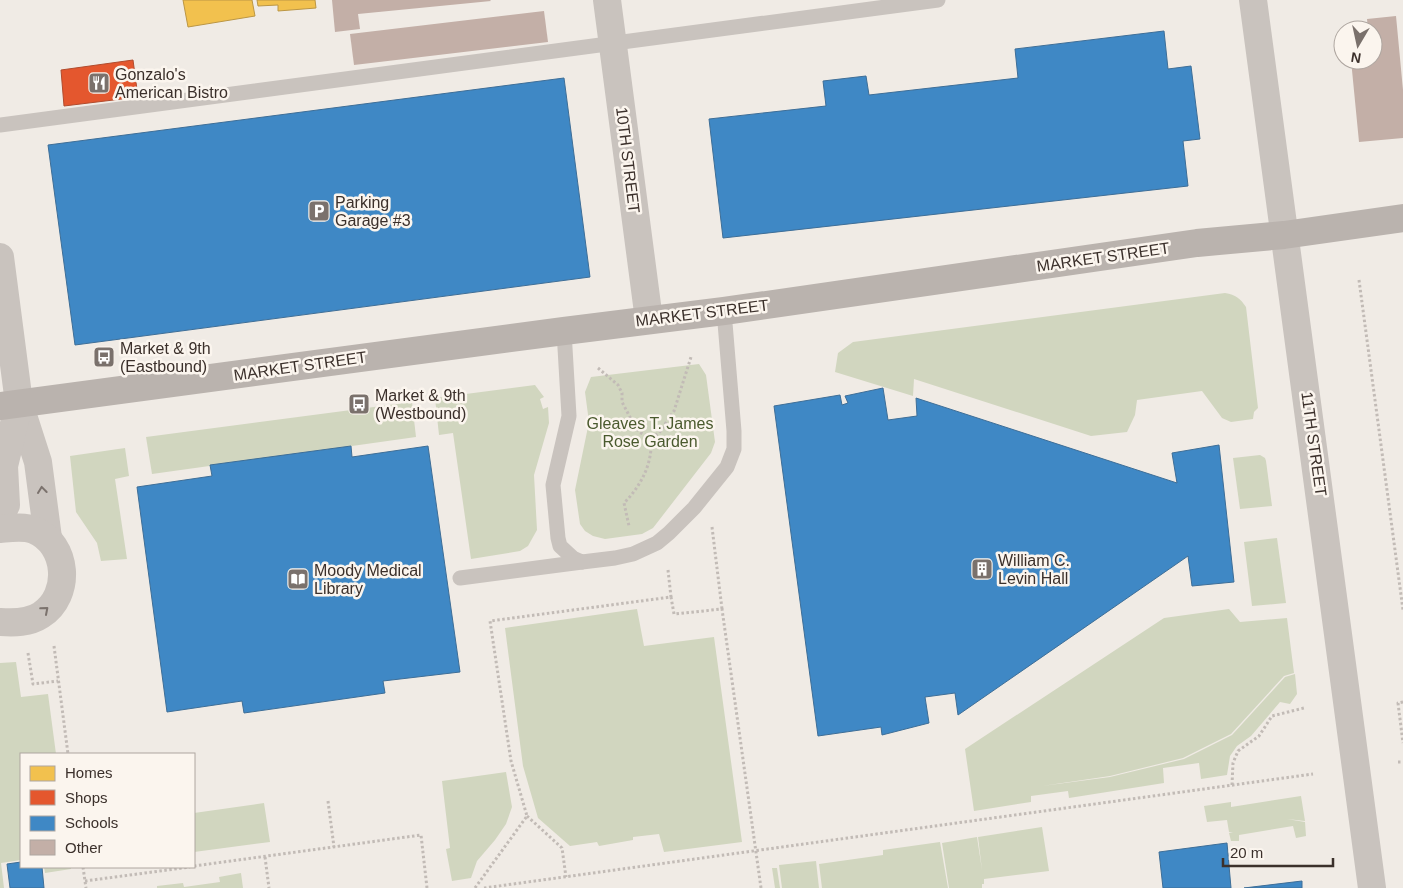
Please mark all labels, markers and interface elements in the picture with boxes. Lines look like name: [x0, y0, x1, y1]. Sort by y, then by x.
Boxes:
north arrow: [1333, 20, 1383, 70]
text: N: [1350, 49, 1362, 67]
place label: Gonzalo's American Bistro: [115, 66, 228, 101]
restaurant icon: Gonzalo's American Bistro: [87, 71, 111, 95]
street label: 10TH STREET: [613, 106, 643, 214]
place label: Parking Garage #3: [335, 194, 411, 229]
parking icon: Parking Garage #3: [307, 199, 331, 223]
street label: MARKET STREET: [1035, 239, 1171, 275]
street label: MARKET STREET: [634, 296, 770, 330]
place label: Market & 9th (Eastbound): [120, 340, 211, 375]
bus stop icon: Market & 9th (Eastbound): [92, 345, 116, 369]
street label: MARKET STREET: [232, 348, 368, 384]
place label: Market & 9th (Westbound): [375, 387, 466, 422]
street label: 11TH STREET: [1298, 391, 1330, 498]
bus stop icon: Market & 9th (Westbound): [347, 392, 371, 416]
park label: Gleaves T. James Rose Garden: [587, 415, 713, 450]
one-way arrow: [37, 485, 47, 494]
place label: William C. Levin Hall: [998, 552, 1070, 587]
building icon: William C. Levin Hall: [970, 557, 994, 581]
place label: Moody Medical Library: [314, 562, 422, 597]
library icon: Moody Medical Library: [286, 567, 310, 591]
one-way arrow: [40, 607, 49, 616]
legend: [20, 753, 195, 868]
text: Homes: [65, 764, 113, 781]
text: Shops: [65, 789, 108, 806]
text: Schools: [65, 814, 118, 831]
scale bar: [1223, 836, 1333, 868]
text: Other: [65, 839, 103, 856]
text: 20 m: [1230, 844, 1263, 861]

